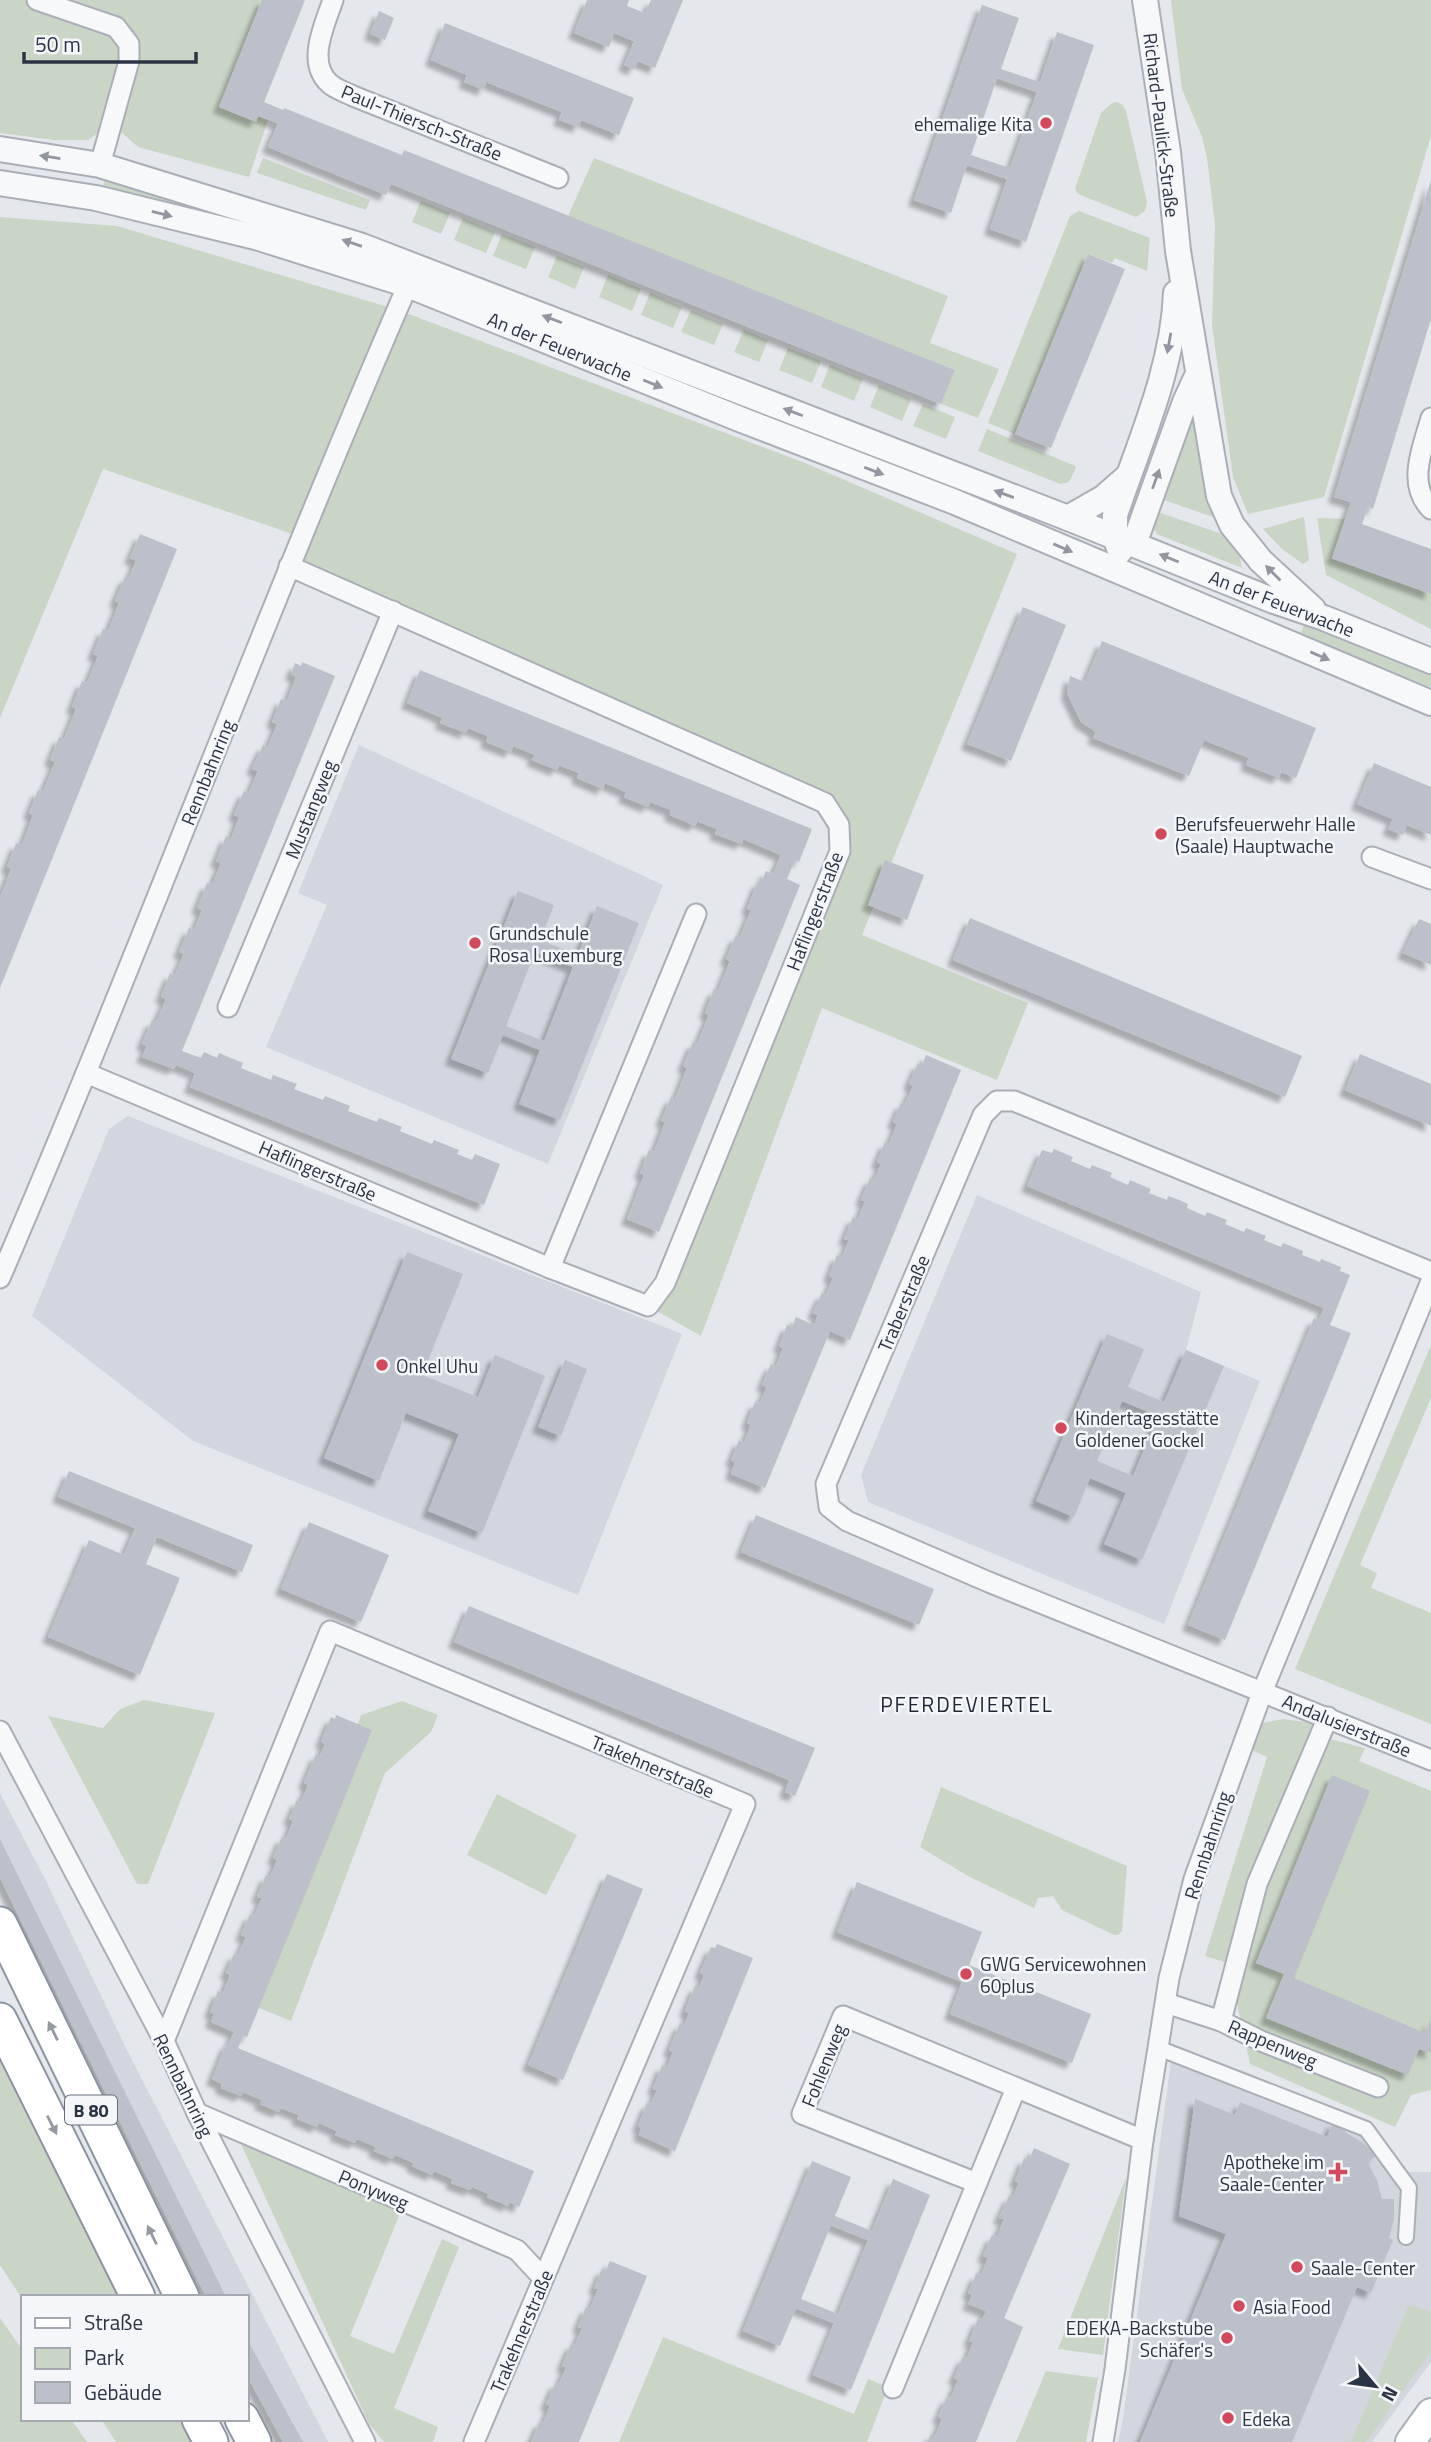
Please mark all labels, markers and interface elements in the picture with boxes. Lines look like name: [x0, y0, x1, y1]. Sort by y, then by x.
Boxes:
scale bar: [24, 21, 196, 65]
text: 50 m: [35, 28, 81, 60]
street label: Richard-Paulick-Straße: [1136, 31, 1188, 219]
street label: Paul-Thiersch-Straße: [337, 76, 507, 168]
place label: ehemalige Kita: [914, 109, 1032, 138]
marker: ehemalige Kita: [1038, 115, 1054, 131]
one-way arrow: [39, 151, 61, 162]
one-way arrow: [151, 209, 173, 220]
one-way arrow: [342, 237, 363, 248]
street label: An der Feuerwache: [483, 304, 637, 388]
one-way arrow: [541, 313, 562, 324]
one-way arrow: [1163, 332, 1174, 354]
one-way arrow: [643, 379, 664, 390]
one-way arrow: [782, 406, 803, 417]
one-way arrow: [864, 466, 885, 477]
one-way arrow: [1151, 469, 1162, 490]
one-way arrow: [994, 488, 1015, 499]
one-way arrow: [1053, 543, 1074, 554]
one-way arrow: [1158, 553, 1179, 564]
street label: An der Feuerwache: [1205, 562, 1359, 644]
one-way arrow: [1265, 566, 1282, 582]
one-way arrow: [1310, 651, 1331, 662]
street label: Rennbahnring: [173, 714, 242, 829]
street label: Mustangweg: [277, 755, 343, 863]
place label: Berufsfeuerwehr Halle (Saale) Hauptwache: [1175, 809, 1356, 860]
marker: Berufsfeuerwehr Halle (Saale) Hauptwache: [1153, 826, 1169, 842]
street label: Haflingerstraße: [778, 847, 850, 975]
place label: Grundschule Rosa Luxemburg: [489, 918, 623, 969]
marker: Grundschule Rosa Luxemburg: [467, 935, 483, 951]
street label: Haflingerstraße: [255, 1132, 381, 1208]
street label: Traberstraße: [870, 1250, 936, 1356]
place label: Onkel Uhu: [396, 1351, 478, 1380]
marker: Onkel Uhu: [374, 1357, 390, 1373]
place label: Kindertagesstätte Goldener Gockel: [1075, 1403, 1219, 1454]
marker: Kindertagesstätte Goldener Gockel: [1053, 1420, 1069, 1436]
street label: Andalusierstraße: [1278, 1686, 1416, 1764]
district label: PFERDEVIERTEL: [880, 1688, 1054, 1720]
street label: Trakehnerstraße: [587, 1727, 719, 1805]
street label: Rennbahnring: [1176, 1787, 1238, 1903]
place label: GWG Servicewohnen 60plus: [980, 1949, 1146, 2000]
marker: GWG Servicewohnen 60plus: [958, 1966, 974, 1982]
street label: Rappenweg: [1224, 2011, 1322, 2075]
street label: Fohlenweg: [793, 2019, 853, 2111]
one-way arrow: [47, 2021, 58, 2041]
street label: Rennbahnring: [146, 2028, 222, 2142]
road number: B 80: [65, 2096, 117, 2124]
one-way arrow: [47, 2115, 58, 2135]
place label: Apotheke im Saale-Center: [1220, 2147, 1324, 2198]
street label: Ponyweg: [334, 2161, 414, 2217]
marker: Apotheke im Saale-Center: [1330, 2164, 1346, 2180]
one-way arrow: [147, 2225, 158, 2245]
place label: Saale-Center: [1311, 2253, 1416, 2282]
marker: Saale-Center: [1289, 2259, 1305, 2275]
street label: Trakehnerstraße: [482, 2265, 560, 2397]
place label: Asia Food: [1253, 2292, 1331, 2321]
legend: [21, 2295, 248, 2421]
marker: Asia Food: [1231, 2298, 1247, 2314]
text: Straße: [84, 2306, 143, 2338]
place label: EDEKA-Backstube Schäfer's: [1066, 2313, 1213, 2364]
marker: EDEKA-Backstube Schäfer's: [1219, 2330, 1235, 2346]
text: Park: [84, 2341, 124, 2373]
north arrow: [1340, 2351, 1410, 2421]
text: Gebäude: [84, 2376, 162, 2408]
text: N: [1374, 2382, 1406, 2407]
place label: Edeka: [1242, 2404, 1291, 2433]
marker: Edeka: [1220, 2410, 1236, 2426]

